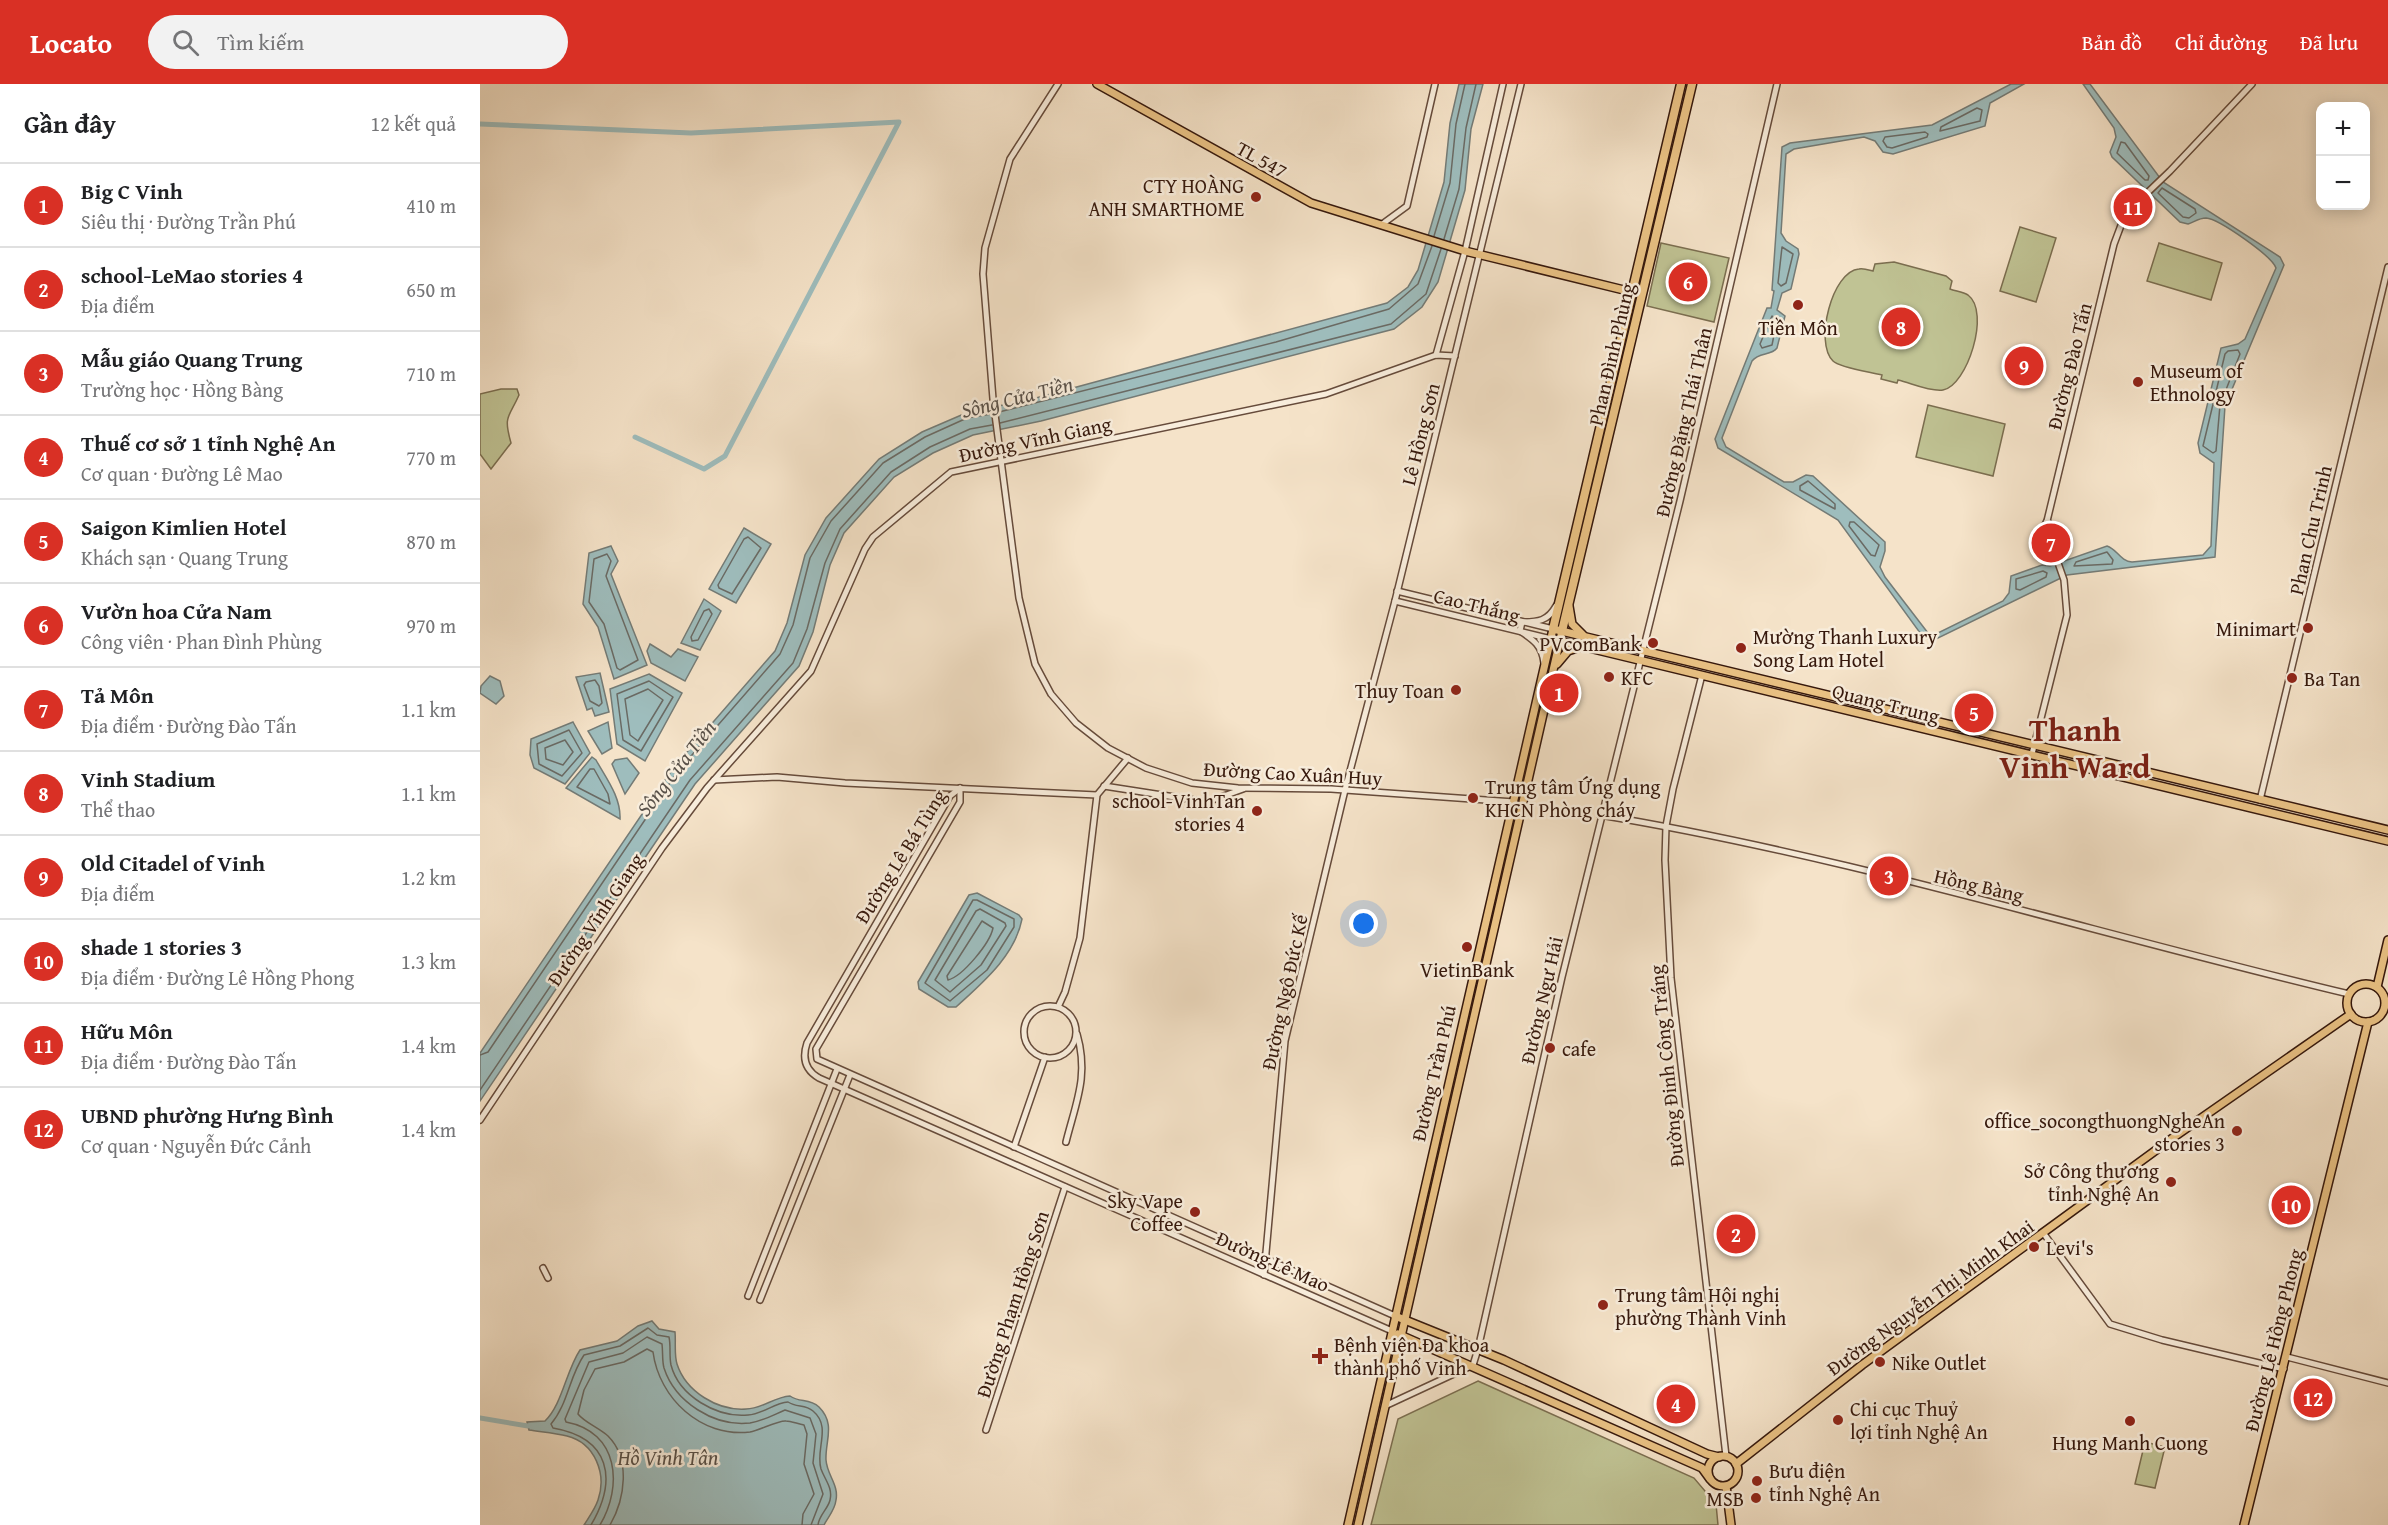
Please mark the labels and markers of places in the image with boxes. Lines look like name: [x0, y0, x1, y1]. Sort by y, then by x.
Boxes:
place label: CTY HOÀNG ANH SMARTHOME: [1089, 171, 1244, 223]
pin: 11: [2114, 184, 2152, 230]
marker: CTY HOÀNG ANH SMARTHOME: [1249, 190, 1263, 204]
pin: 6: [1668, 260, 1708, 304]
marker: Tiền Môn: [1791, 298, 1805, 312]
pin: 8: [1882, 304, 1920, 350]
place label: Tiền Môn: [1758, 313, 1838, 342]
pin: 9: [2004, 344, 2044, 388]
place label: Museum of Ethnology: [2150, 356, 2245, 408]
marker: Museum of Ethnology: [2131, 375, 2145, 389]
pin: 7: [2032, 520, 2070, 566]
place label: Minimart: [2216, 614, 2296, 643]
marker: Minimart: [2301, 621, 2315, 635]
place label: Mường Thanh Luxury Song Lam Hotel: [1753, 622, 1937, 674]
place label: PVcomBank: [1540, 629, 1642, 658]
marker: PVcomBank: [1646, 636, 1660, 650]
marker: Mường Thanh Luxury Song Lam Hotel: [1734, 641, 1748, 655]
place label: KFC: [1621, 663, 1654, 692]
place label: Ba Tan: [2304, 664, 2360, 693]
pin: 1: [1540, 670, 1578, 716]
marker: KFC: [1602, 670, 1616, 684]
marker: Ba Tan: [2285, 671, 2299, 685]
place label: Thuy Toan: [1355, 676, 1444, 705]
marker: Thuy Toan: [1449, 683, 1463, 697]
pin: 5: [1954, 690, 1994, 736]
place label: Trung tâm Ứng dụng KHCN Phòng cháy: [1485, 772, 1660, 824]
place label: school-VinhTan stories 4: [1112, 786, 1245, 838]
marker: Trung tâm Ứng dụng KHCN Phòng cháy: [1466, 791, 1480, 805]
marker: school-VinhTan stories 4: [1250, 804, 1264, 818]
pin: 3: [1870, 854, 1908, 898]
marker: VietinBank: [1460, 940, 1474, 954]
place label: VietinBank: [1420, 955, 1515, 984]
place label: cafe: [1562, 1034, 1596, 1063]
marker: cafe: [1543, 1041, 1557, 1055]
place label: office_socongthuongNgheAn stories 3: [1984, 1106, 2225, 1158]
marker: office_socongthuongNgheAn stories 3: [2230, 1124, 2244, 1138]
place label: Sở Công thương tỉnh Nghệ An: [2024, 1156, 2159, 1208]
marker: Sở Công thương tỉnh Nghệ An: [2164, 1175, 2178, 1189]
pin: 10: [2272, 1182, 2310, 1228]
place label: Sky Vape Coffee: [1107, 1186, 1183, 1238]
marker: Sky Vape Coffee: [1188, 1205, 1202, 1219]
pin: 2: [1716, 1212, 1756, 1256]
place label: Levi's: [2046, 1233, 2094, 1262]
marker: Levi's: [2027, 1240, 2041, 1254]
place label: Trung tâm Hội nghị phường Thành Vinh: [1615, 1280, 1786, 1332]
marker: Trung tâm Hội nghị phường Thành Vinh: [1596, 1298, 1610, 1312]
place label: Bệnh viện Đa khoa thành phố Vinh: [1334, 1330, 1490, 1382]
marker: Bệnh viện Đa khoa thành phố Vinh: [1311, 1347, 1329, 1365]
place label: Nike Outlet: [1892, 1348, 1986, 1377]
marker: Nike Outlet: [1873, 1355, 1887, 1369]
pin: 12: [2294, 1376, 2332, 1420]
pin: 4: [1656, 1382, 1696, 1426]
place label: Chi cục Thuỷ lợi tỉnh Nghệ An: [1850, 1394, 1988, 1446]
marker: Chi cục Thuỷ lợi tỉnh Nghệ An: [1831, 1413, 1845, 1427]
marker: Hung Manh Cuong: [2123, 1414, 2137, 1428]
place label: Hung Manh Cuong: [2052, 1428, 2208, 1457]
place label: Bưu điện tỉnh Nghệ An: [1769, 1456, 1880, 1508]
marker: Bưu điện tỉnh Nghệ An: [1750, 1474, 1764, 1488]
place label: MSB: [1707, 1484, 1744, 1513]
marker: MSB: [1749, 1491, 1763, 1505]

